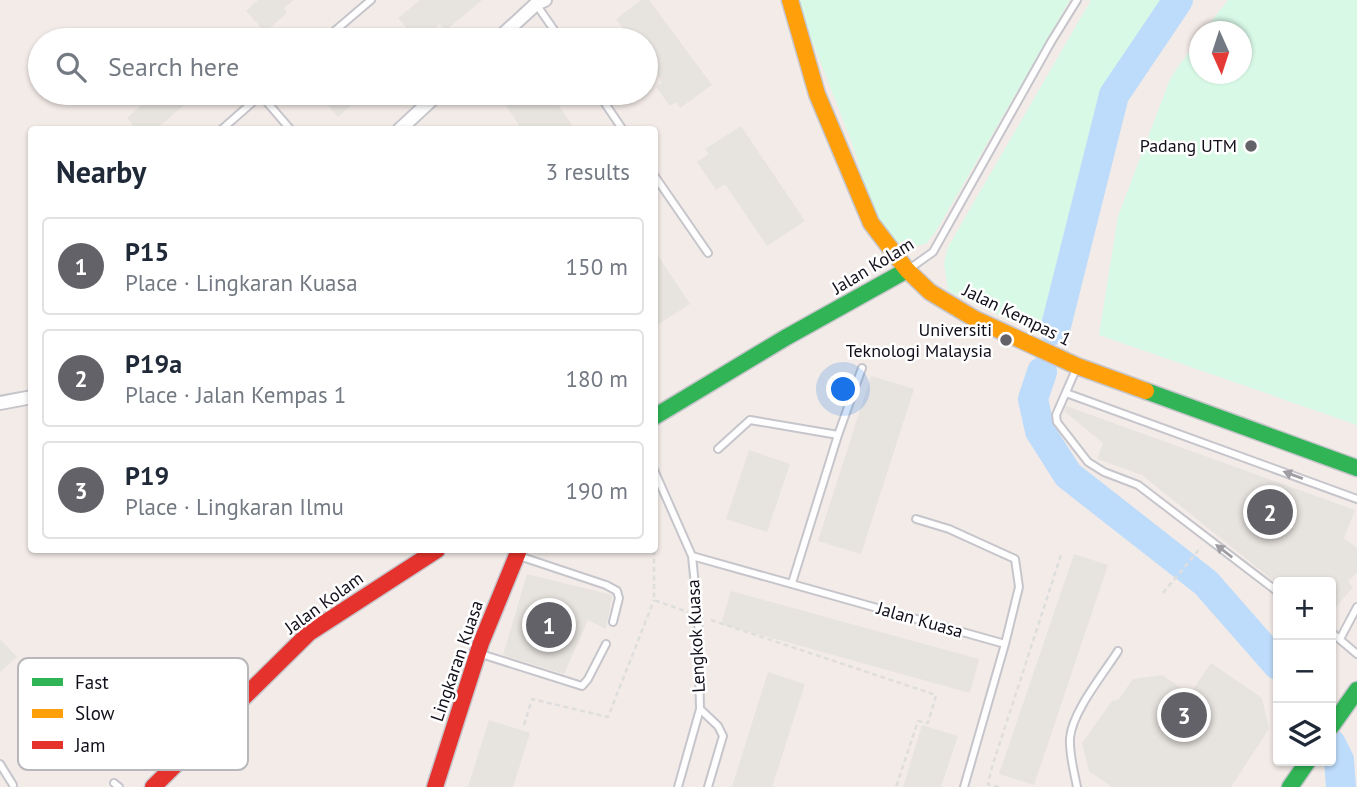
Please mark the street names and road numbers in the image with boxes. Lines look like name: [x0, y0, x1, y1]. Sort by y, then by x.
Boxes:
street label: Jalan Kolam: [827, 232, 918, 300]
street label: Jalan Kempas 1: [958, 278, 1075, 351]
street label: Jalan Kolam: [279, 566, 368, 639]
street label: Lengkok Kuasa: [681, 579, 710, 693]
street label: Jalan Kuasa: [873, 596, 966, 643]
street label: Lingkaran Kuasa: [425, 597, 488, 724]

